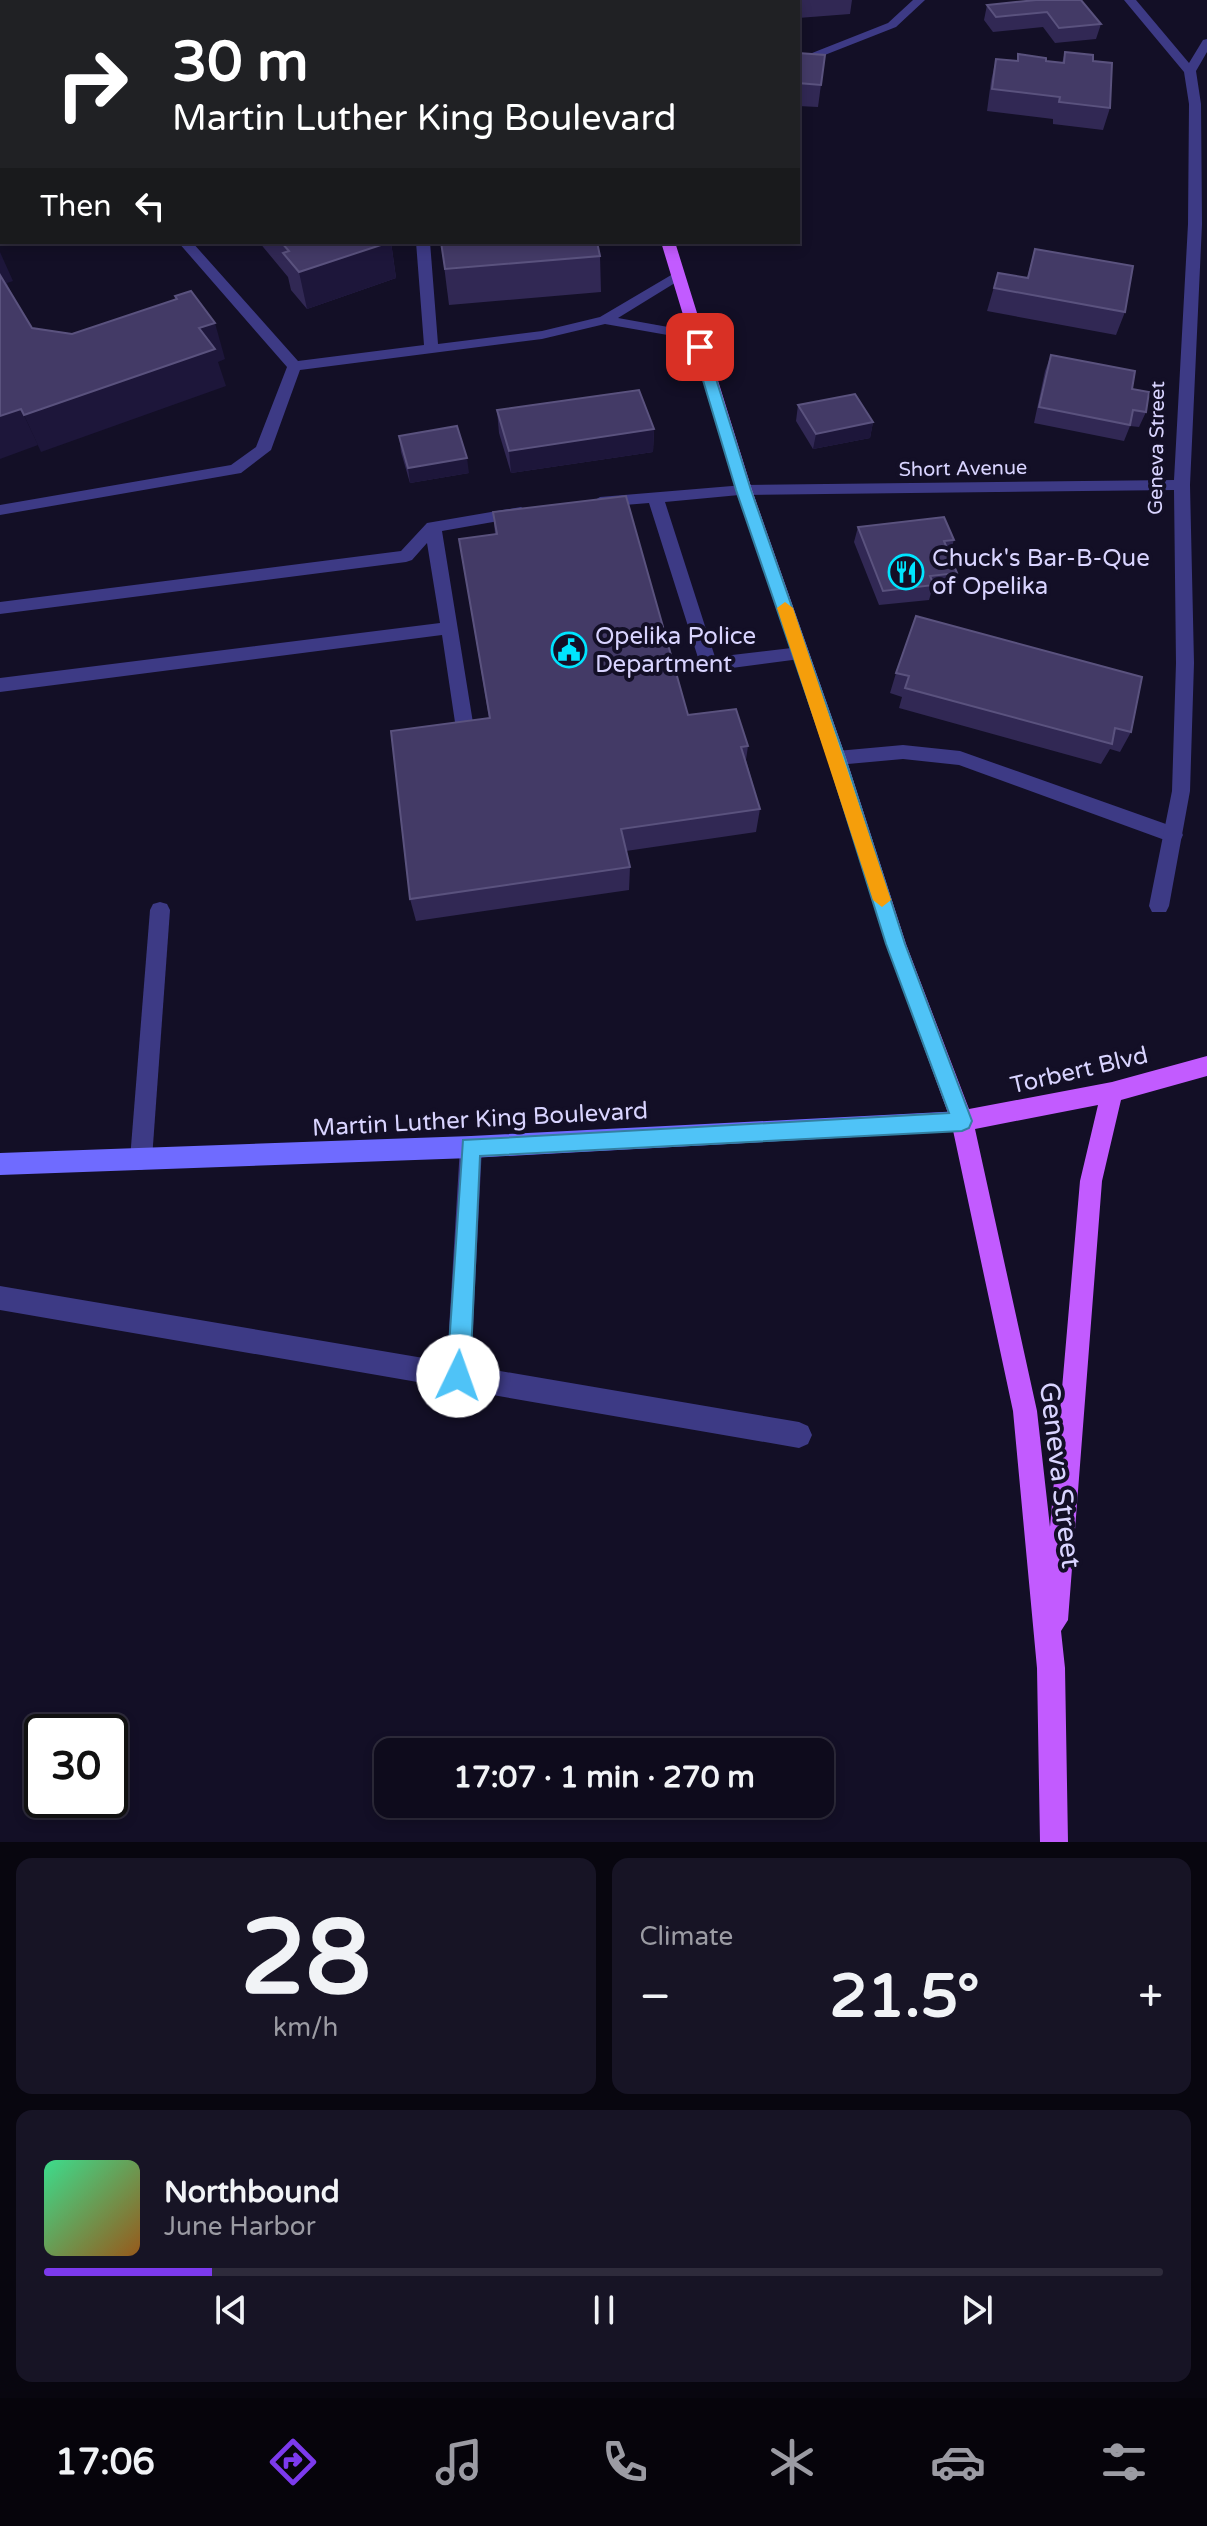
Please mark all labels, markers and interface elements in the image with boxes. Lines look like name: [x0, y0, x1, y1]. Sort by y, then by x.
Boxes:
text: 30 m: [172, 29, 308, 96]
icon: right: [40, 32, 144, 136]
text: Martin Luther King Boulevard: [172, 97, 677, 140]
icon: left: [128, 184, 172, 228]
text: Then: [40, 188, 112, 225]
pin: [666, 313, 734, 381]
icon: arrive: [678, 325, 722, 369]
street label: Geneva Street: [1144, 380, 1170, 515]
street label: Short Avenue: [899, 456, 1028, 482]
place label: Chuck's Bar-B-Que of Opelika: [932, 544, 1150, 601]
restaurant icon: Chuck's Bar-B-Que of Opelika: [887, 553, 925, 591]
place label: Opelika Police Department: [595, 622, 756, 679]
public building icon: Opelika Police Department: [550, 631, 588, 669]
street label: Torbert Blvd: [1007, 1041, 1151, 1100]
street label: Martin Luther King Boulevard: [311, 1096, 649, 1143]
position arrow: [416, 1334, 500, 1418]
street label: Geneva Street: [1032, 1380, 1088, 1571]
speed limit sign: 30: [24, 1714, 128, 1818]
text: 17:07 · 1 min · 270 m: [453, 1759, 755, 1796]
text: 28: [240, 1897, 371, 2022]
text: Climate: [640, 1921, 733, 1952]
text: 21.5°: [829, 1961, 980, 2033]
text: −: [640, 1971, 671, 2024]
text: +: [1138, 1971, 1163, 2024]
text: km/h: [273, 2012, 338, 2043]
text: Northbound: [164, 2174, 340, 2211]
text: June Harbor: [164, 2211, 316, 2242]
icon: previous: [209, 2288, 253, 2332]
icon: pause: [582, 2288, 626, 2332]
icon: next: [955, 2288, 999, 2332]
icon: directions: [265, 2434, 321, 2490]
icon: music: [431, 2434, 487, 2490]
icon: phone: [597, 2434, 653, 2490]
icon: climate: [764, 2434, 820, 2490]
icon: car: [930, 2434, 986, 2490]
icon: filters: [1096, 2434, 1152, 2490]
text: 17:06: [55, 2441, 155, 2484]

